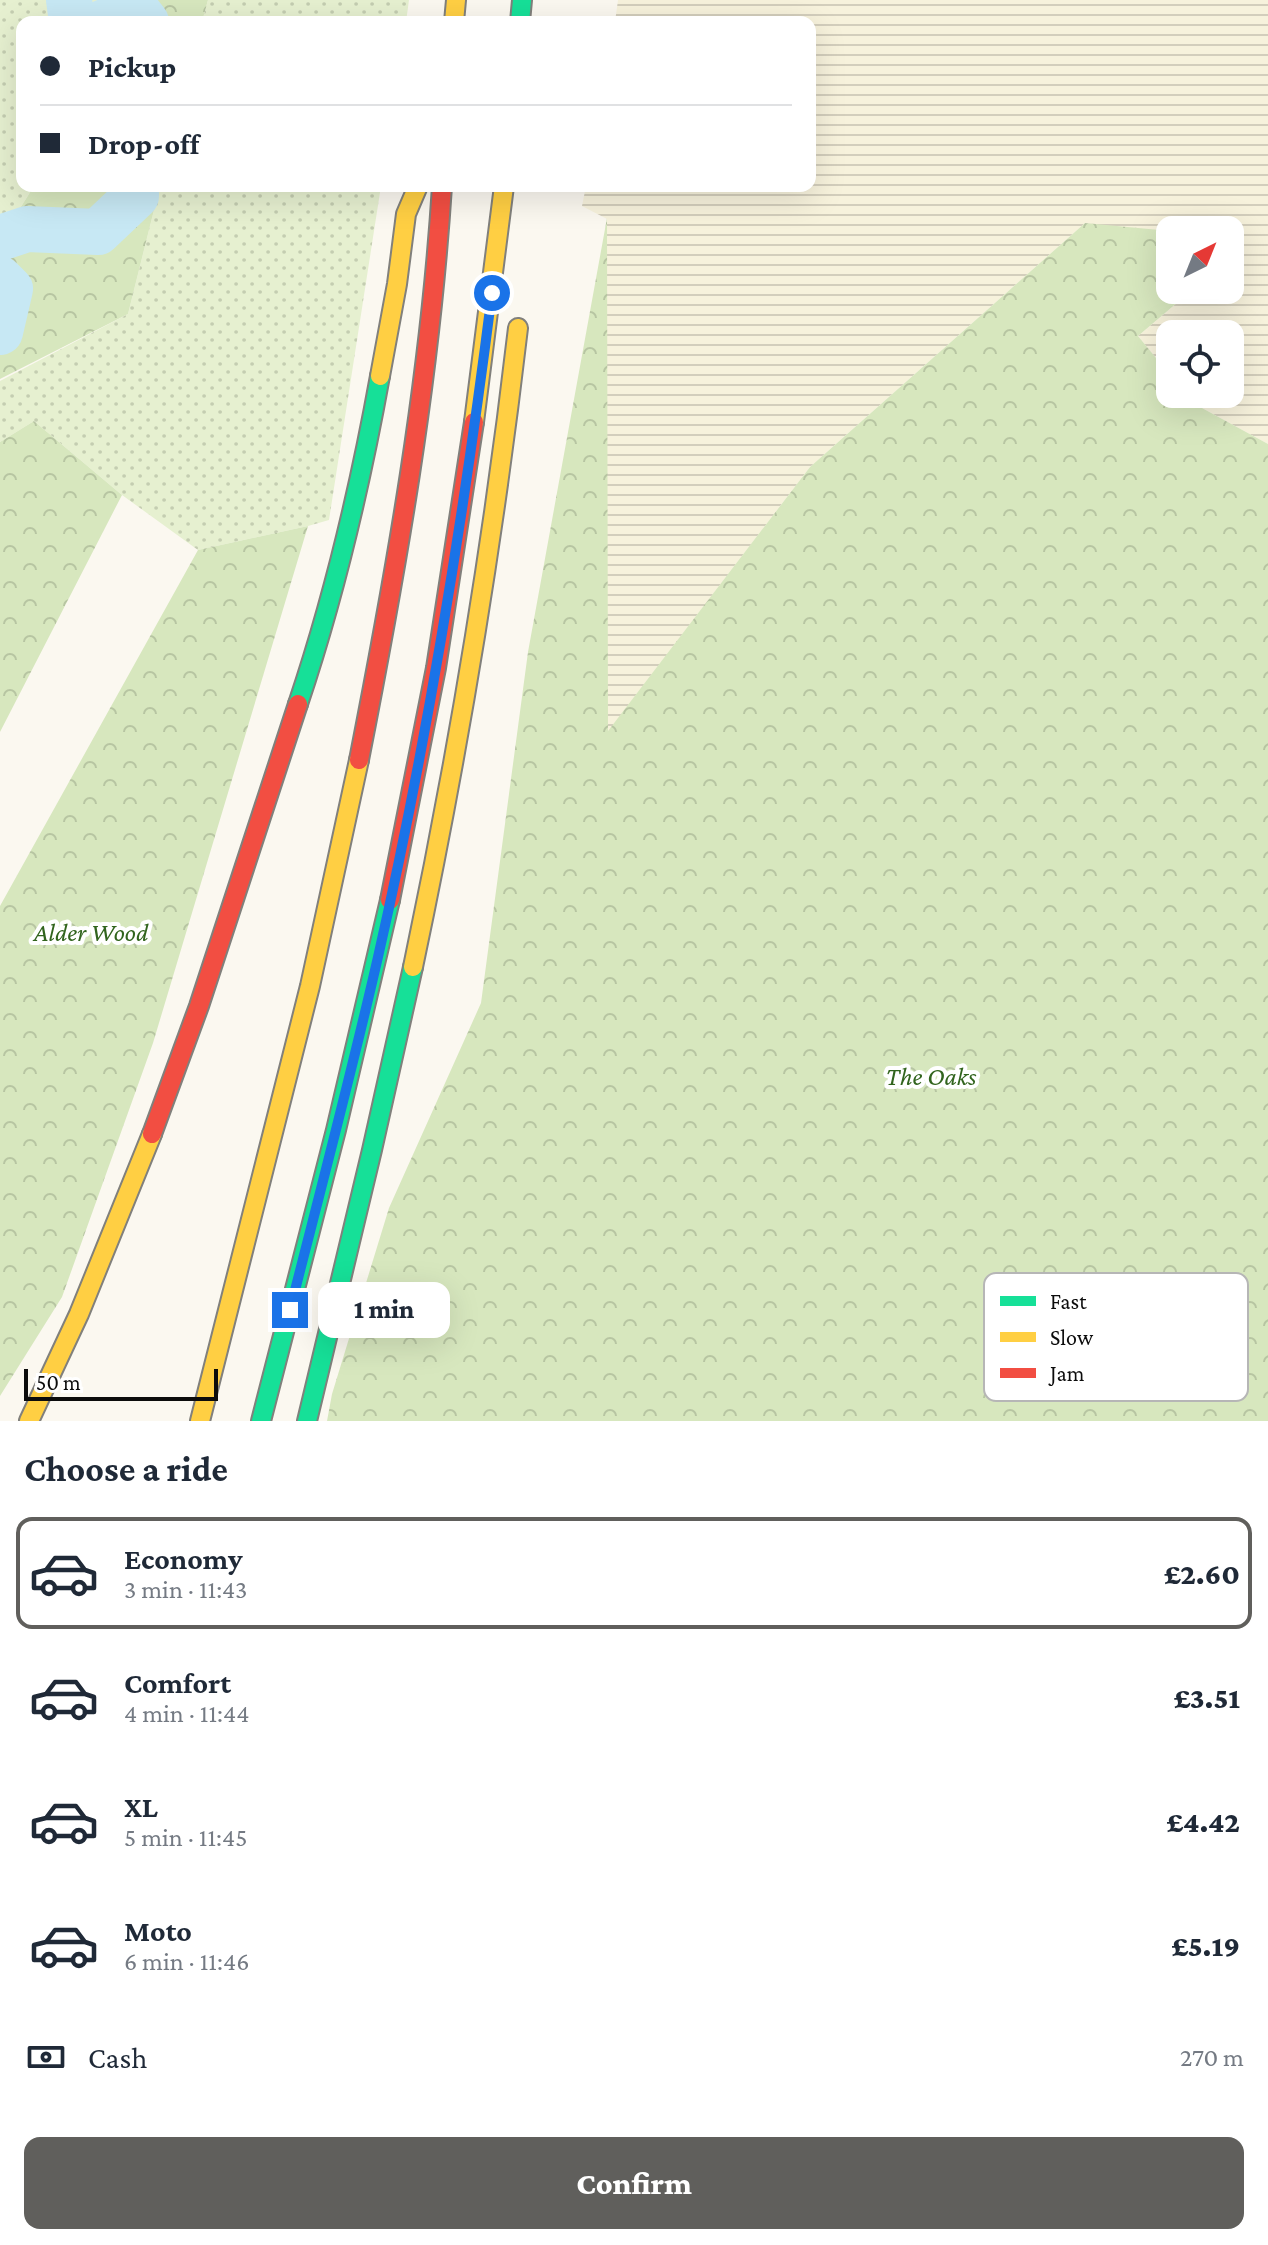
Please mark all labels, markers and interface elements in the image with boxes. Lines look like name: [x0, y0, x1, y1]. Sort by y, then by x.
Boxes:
text: Pickup: [88, 50, 176, 83]
text: Drop-off: [88, 127, 199, 160]
north arrow: [1156, 216, 1244, 304]
map controls: [1156, 216, 1244, 408]
route start: [474, 275, 510, 311]
button: locate: [1156, 320, 1244, 408]
park label: Alder Wood: [32, 918, 149, 947]
park label: The Oaks: [886, 1062, 976, 1091]
legend: [984, 1273, 1248, 1401]
callout: 1 min: [318, 1282, 450, 1338]
text: Fast: [1050, 1289, 1087, 1314]
route end: [272, 1292, 308, 1328]
text: 1 min: [354, 1295, 414, 1324]
text: Slow: [1050, 1325, 1094, 1350]
text: Jam: [1048, 1361, 1085, 1386]
scale bar: [24, 1365, 218, 1401]
text: 50 m: [36, 1370, 81, 1395]
text: Choose a ride: [24, 1449, 228, 1489]
icon: car: [28, 1537, 100, 1609]
text: Economy: [124, 1542, 243, 1575]
text: £2.60: [1164, 1557, 1240, 1590]
text: 3 min · 11:43: [124, 1575, 247, 1604]
icon: car: [28, 1661, 100, 1733]
text: Comfort: [124, 1666, 231, 1699]
text: £3.51: [1174, 1681, 1240, 1714]
text: 4 min · 11:44: [124, 1699, 250, 1728]
icon: car: [28, 1785, 100, 1857]
text: XL: [124, 1790, 158, 1823]
text: £4.42: [1166, 1805, 1240, 1838]
text: 5 min · 11:45: [124, 1823, 247, 1852]
icon: car: [28, 1909, 100, 1981]
text: Moto: [124, 1914, 192, 1947]
text: £5.19: [1171, 1929, 1240, 1962]
text: 6 min · 11:46: [124, 1947, 249, 1976]
icon: cash: [24, 2035, 68, 2079]
text: Cash: [88, 2041, 147, 2074]
text: 270 m: [1180, 2043, 1244, 2072]
button: Confirm: [24, 2137, 1244, 2229]

